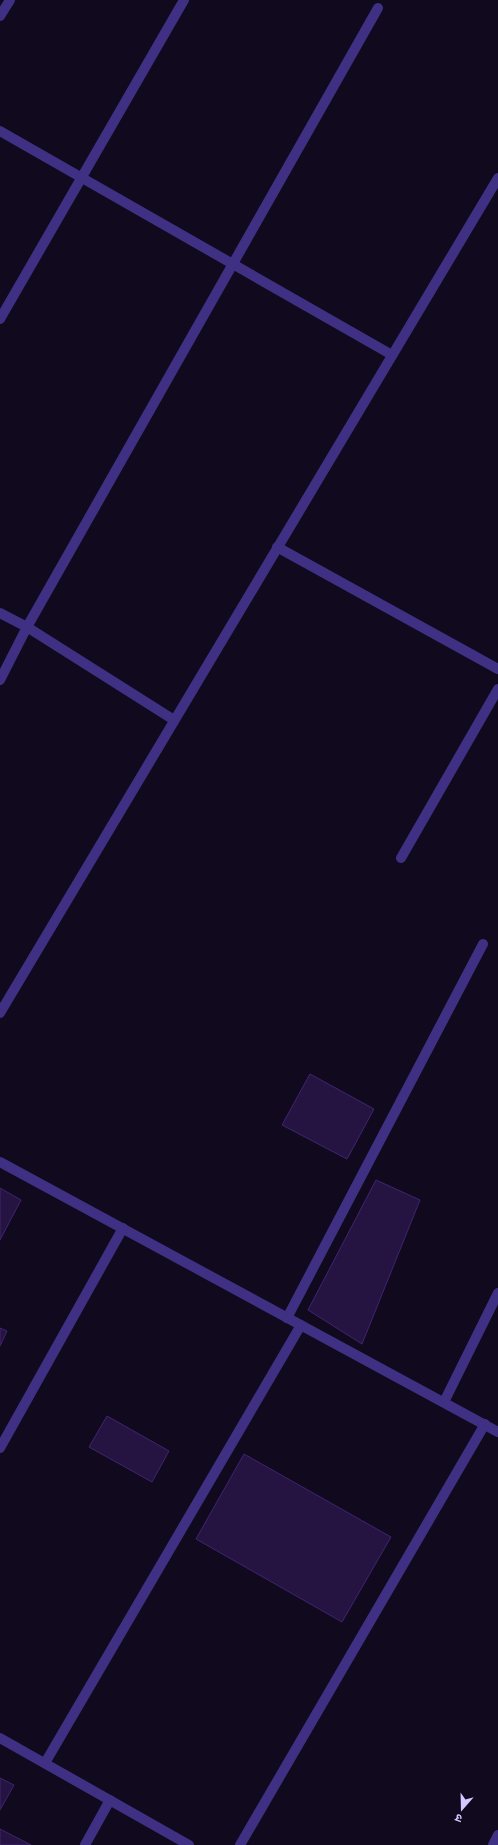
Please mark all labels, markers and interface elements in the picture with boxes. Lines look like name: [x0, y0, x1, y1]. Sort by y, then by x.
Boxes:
north arrow: [442, 1789, 482, 1829]
text: उ: [453, 1811, 464, 1826]

